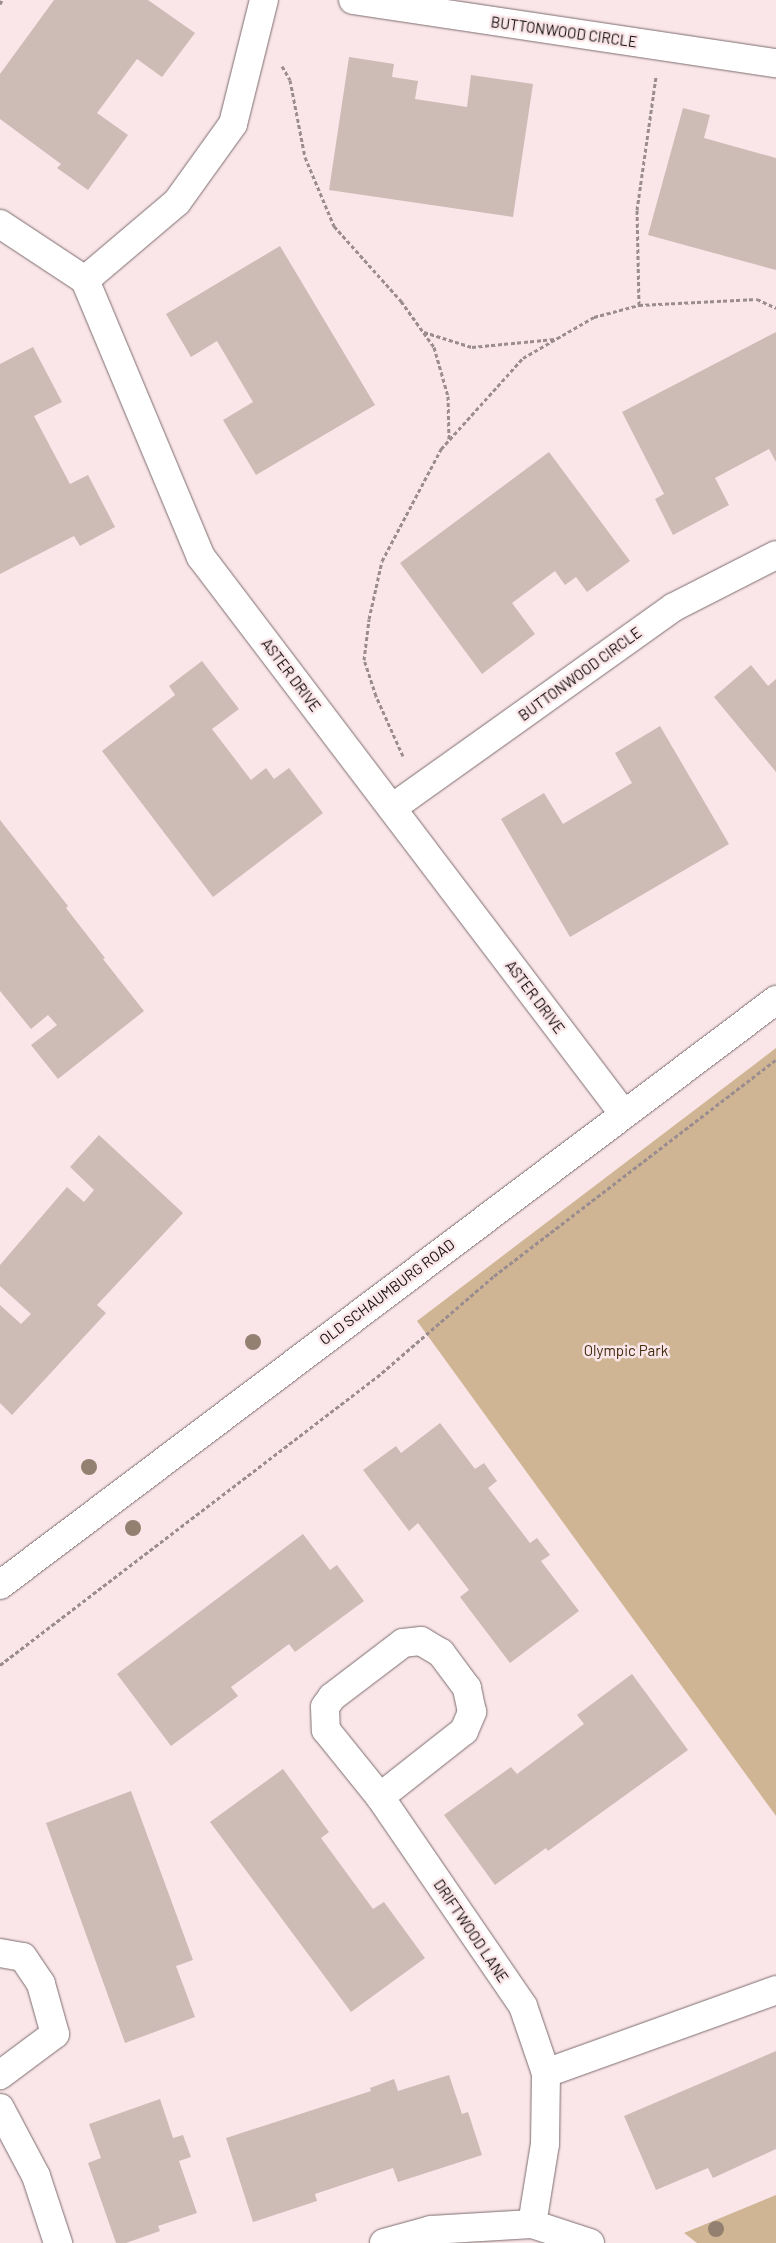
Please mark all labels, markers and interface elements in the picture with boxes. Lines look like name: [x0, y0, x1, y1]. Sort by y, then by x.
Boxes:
street label: BUTTONWOOD CIRCLE: [490, 13, 638, 51]
street label: BUTTONWOOD CIRCLE: [515, 623, 645, 725]
street label: ASTER DRIVE: [258, 635, 324, 715]
street label: ASTER DRIVE: [502, 957, 568, 1037]
street label: OLD SCHAUMBURG ROAD: [316, 1235, 458, 1349]
park label: Olympic Park: [584, 1342, 668, 1360]
street label: DRIFTWOOD LANE: [430, 1876, 512, 1986]

